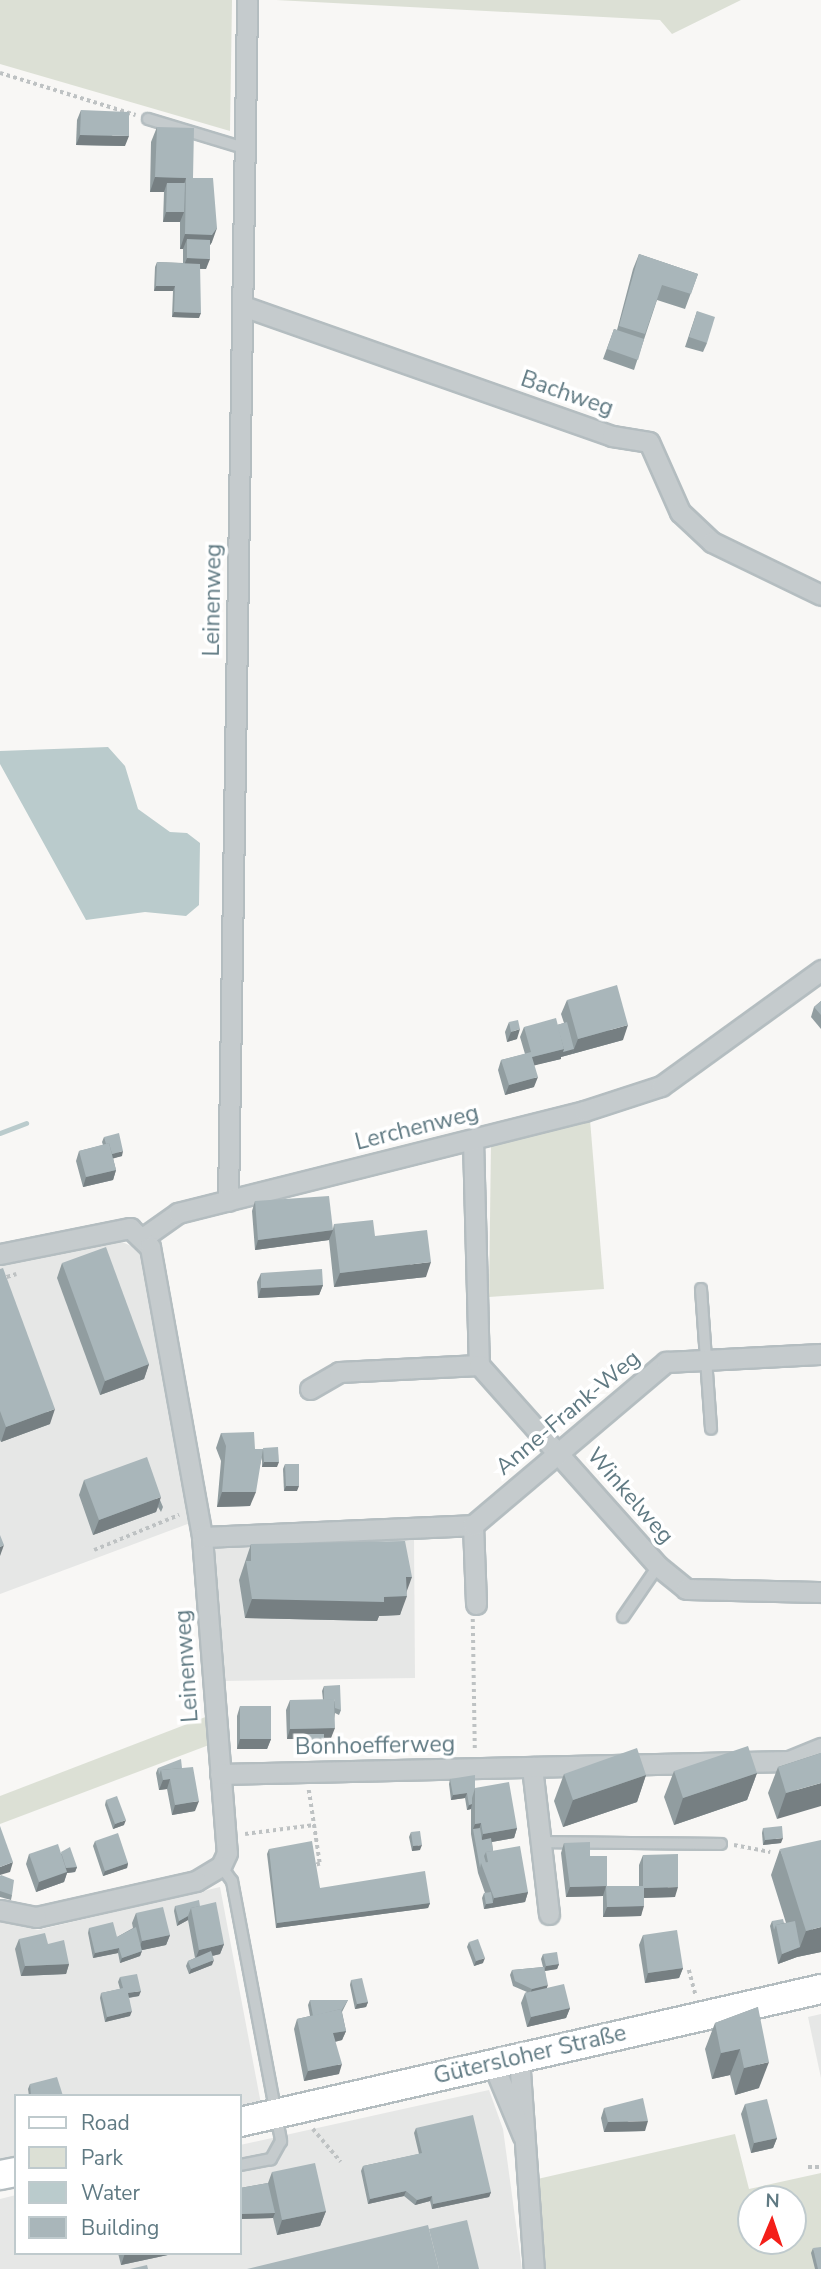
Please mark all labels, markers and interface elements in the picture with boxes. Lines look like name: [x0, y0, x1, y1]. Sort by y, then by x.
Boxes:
street label: Bachweg: [517, 365, 617, 423]
street label: Leinenweg: [198, 543, 228, 657]
street label: Lerchenweg: [352, 1099, 482, 1157]
street label: Anne-Frank-Weg: [490, 1345, 646, 1481]
street label: Winkelweg: [581, 1442, 679, 1550]
street label: Leinenweg: [169, 1609, 205, 1723]
street label: Bonhoefferweg: [295, 1731, 455, 1761]
street label: Gütersloher Straße: [431, 2019, 629, 2091]
legend: [14, 2094, 242, 2255]
text: Road: [81, 2109, 130, 2137]
text: Park: [81, 2144, 123, 2172]
text: Water: [81, 2179, 140, 2207]
north arrow: [737, 2185, 807, 2255]
text: N: [765, 2188, 780, 2214]
text: Building: [81, 2214, 159, 2242]

